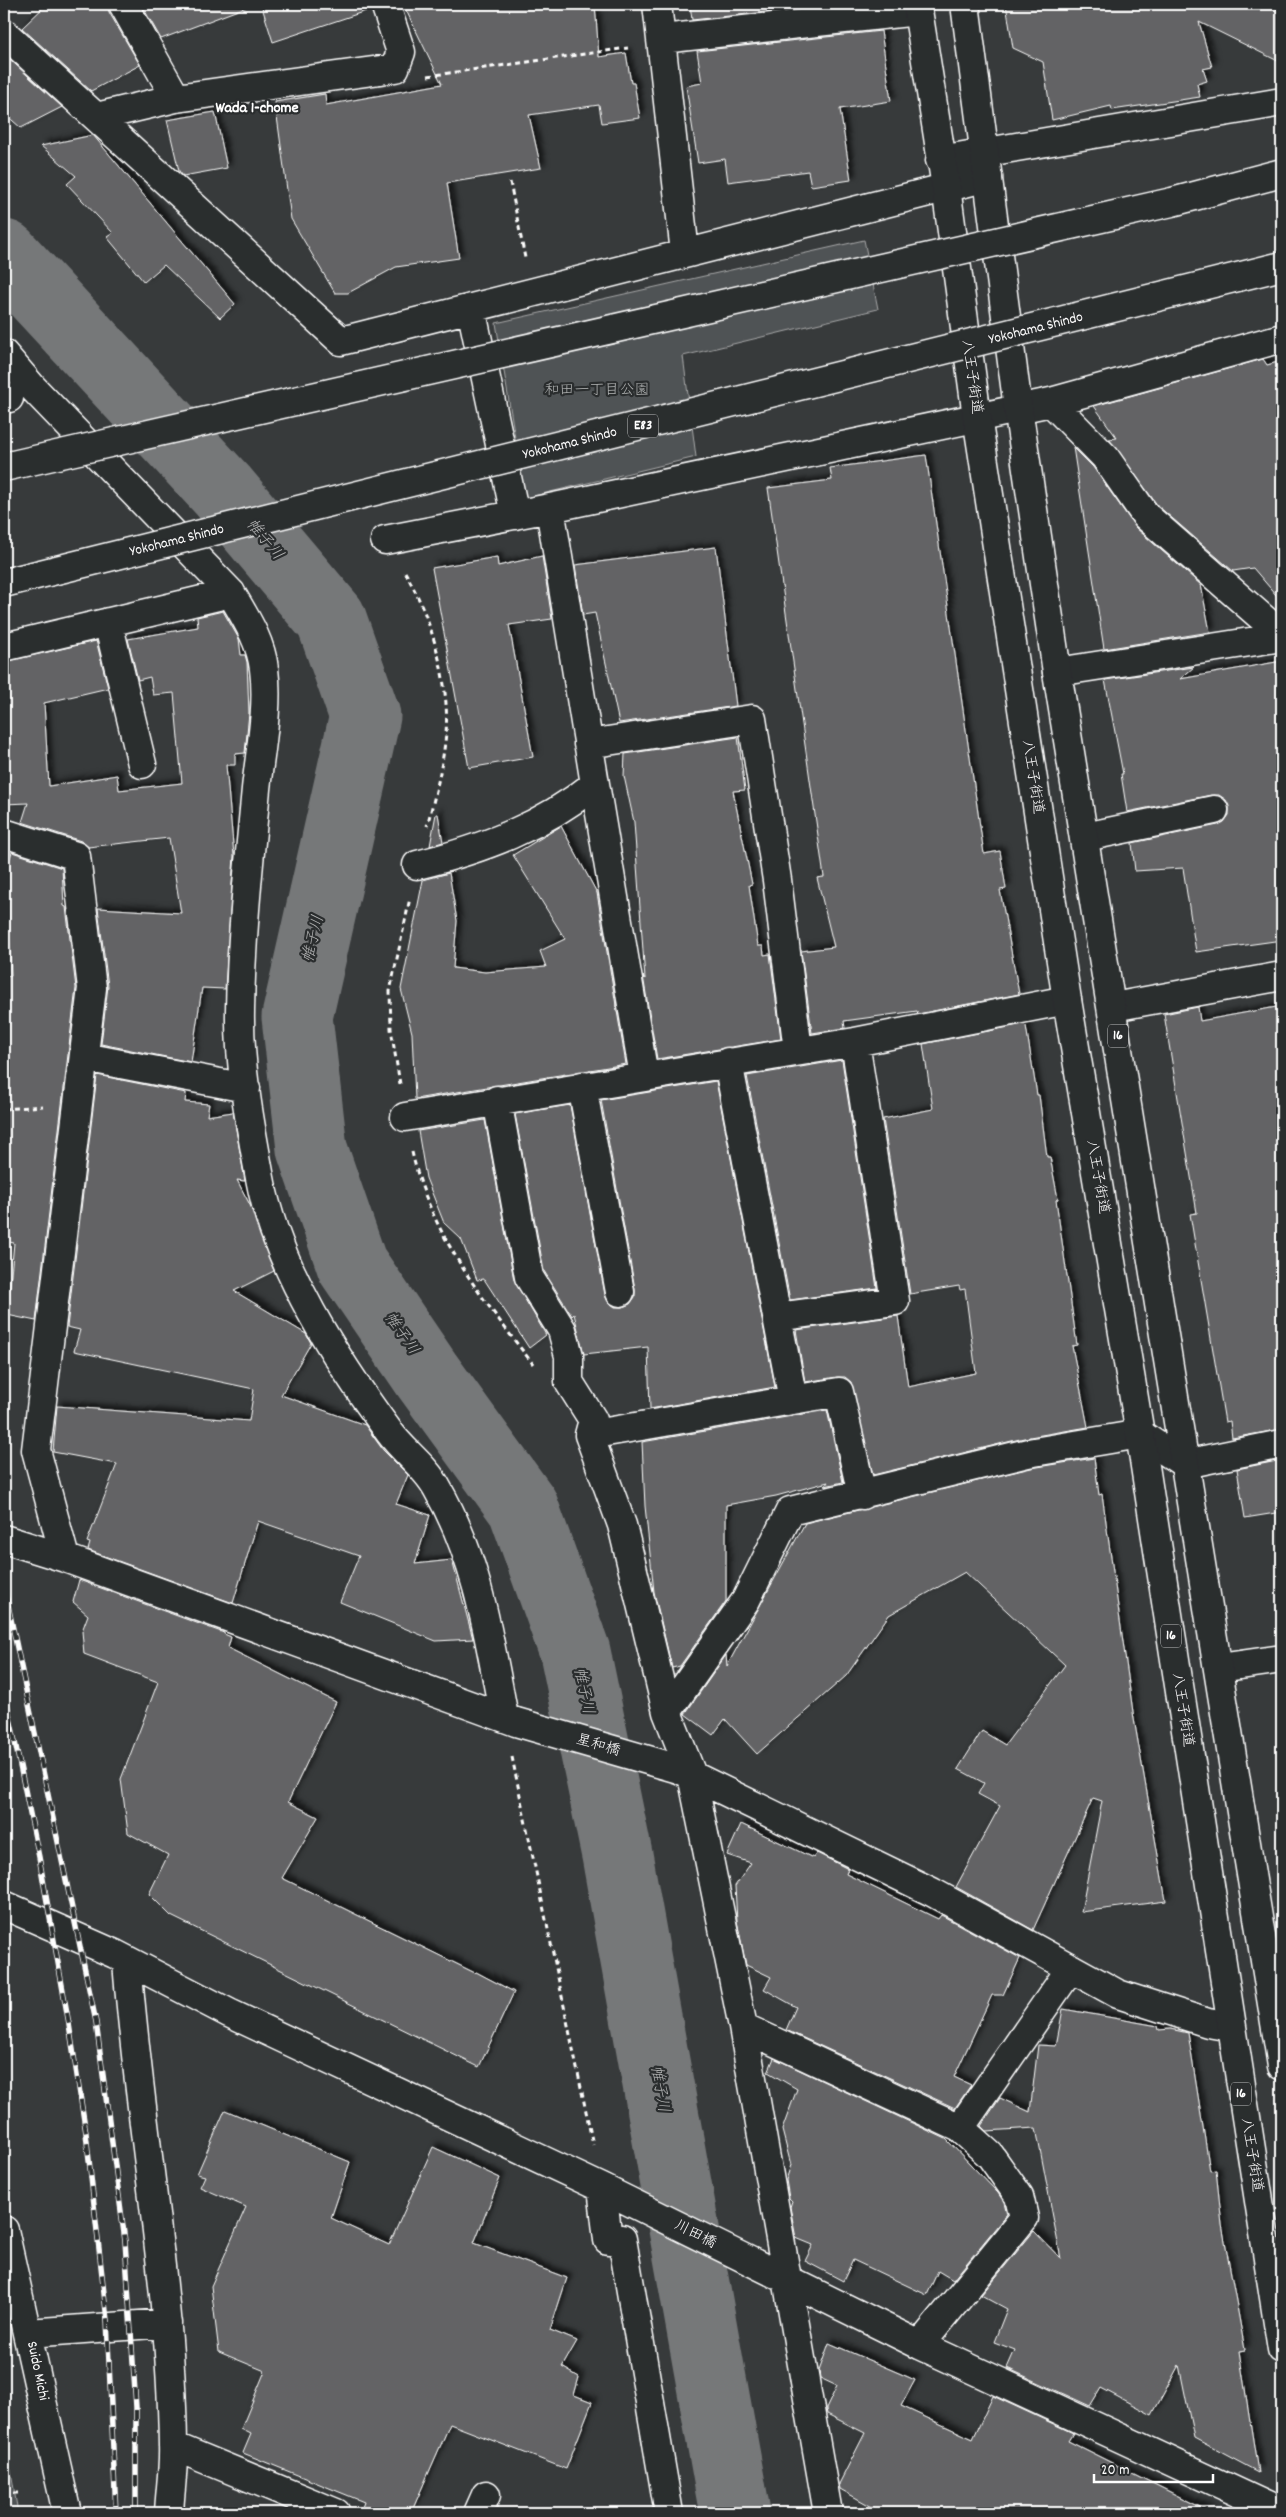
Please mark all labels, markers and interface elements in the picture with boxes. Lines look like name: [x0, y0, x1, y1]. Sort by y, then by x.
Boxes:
district label: Wada 1-chome: [215, 97, 299, 120]
street label: Yokohama Shindo: [986, 307, 1086, 351]
street label: 八王子街道: [955, 338, 987, 416]
park label: 和田一丁目公園: [544, 380, 650, 402]
road number: E83: [628, 414, 658, 438]
street label: Yokohama Shindo: [520, 422, 620, 466]
water label: 帷子川: [240, 514, 288, 566]
street label: Yokohama Shindo: [127, 519, 227, 563]
street label: 八王子街道: [1015, 738, 1049, 816]
water label: 帷子川: [297, 913, 331, 965]
road number: 16: [1108, 1024, 1128, 1048]
street label: 八王子街道: [1080, 1138, 1114, 1216]
water label: 帷子川: [378, 1308, 424, 1360]
road number: 16: [1161, 1624, 1181, 1648]
water label: 帷子川: [567, 1665, 599, 1717]
street label: 八王子街道: [1165, 1671, 1199, 1749]
street label: 星和橋: [573, 1729, 623, 1763]
water label: 帷子川: [644, 2063, 674, 2115]
road number: 16: [1231, 2082, 1251, 2106]
street label: 八王子街道: [1234, 2116, 1268, 2194]
street label: 川田橋: [670, 2215, 720, 2255]
street label: Suido Michi: [20, 2339, 54, 2403]
scale bar: [1094, 2452, 1212, 2484]
text: 20 m: [1101, 2460, 1129, 2482]

